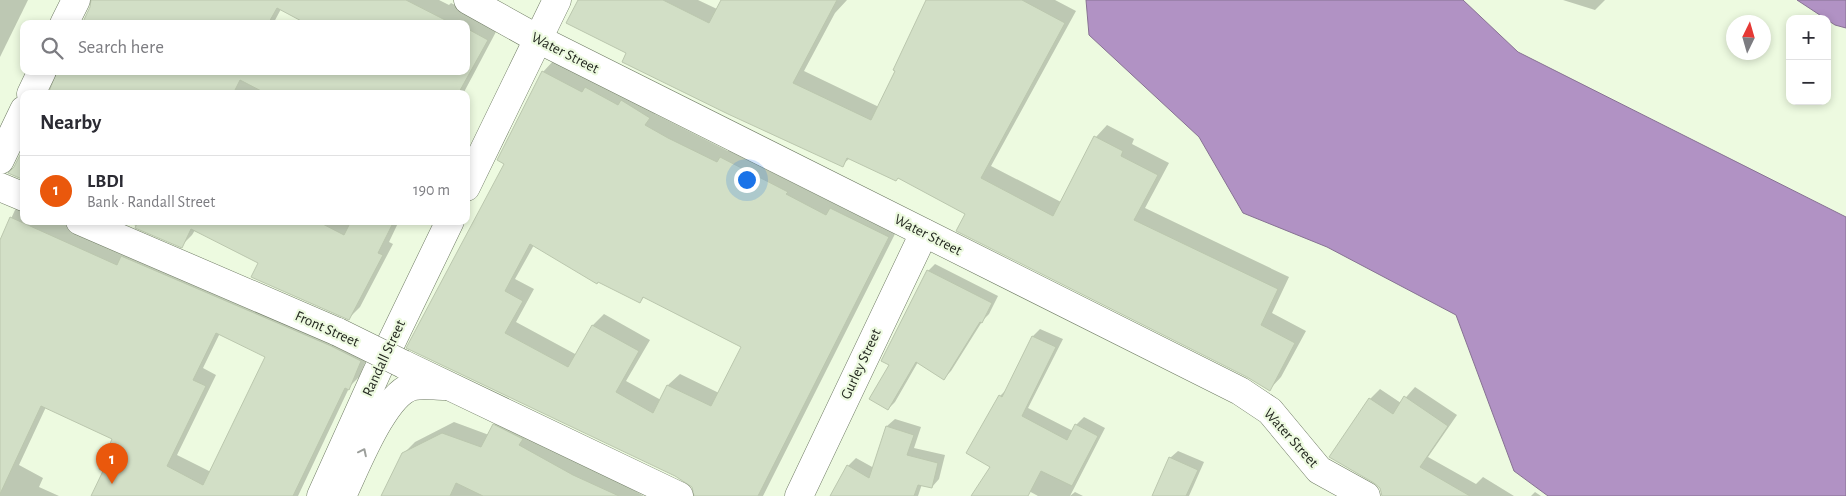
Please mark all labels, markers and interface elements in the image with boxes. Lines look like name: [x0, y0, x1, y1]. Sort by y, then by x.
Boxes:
north arrow: [1726, 15, 1771, 60]
map controls: [1786, 15, 1831, 105]
button: +: [1786, 15, 1831, 60]
search box: [20, 20, 470, 75]
street label: Water Street: [529, 30, 601, 76]
icon: search: [38, 34, 66, 62]
text: Search here: [78, 38, 164, 57]
button: −: [1786, 60, 1831, 105]
text: Nearby: [40, 112, 101, 133]
your location: [734, 167, 760, 193]
text: LBDI: [87, 172, 124, 191]
text: 1: [53, 182, 59, 198]
text: 190 m: [413, 182, 450, 198]
text: Bank · Randall Street: [87, 194, 215, 210]
street label: Water Street: [892, 212, 964, 258]
street label: Front Street: [293, 308, 361, 350]
street label: Randall Street: [360, 317, 408, 399]
street label: Gurley Street: [838, 326, 884, 402]
street label: Water Street: [1261, 406, 1321, 471]
pin: 1: [96, 443, 128, 484]
one-way arrow: [357, 448, 367, 457]

